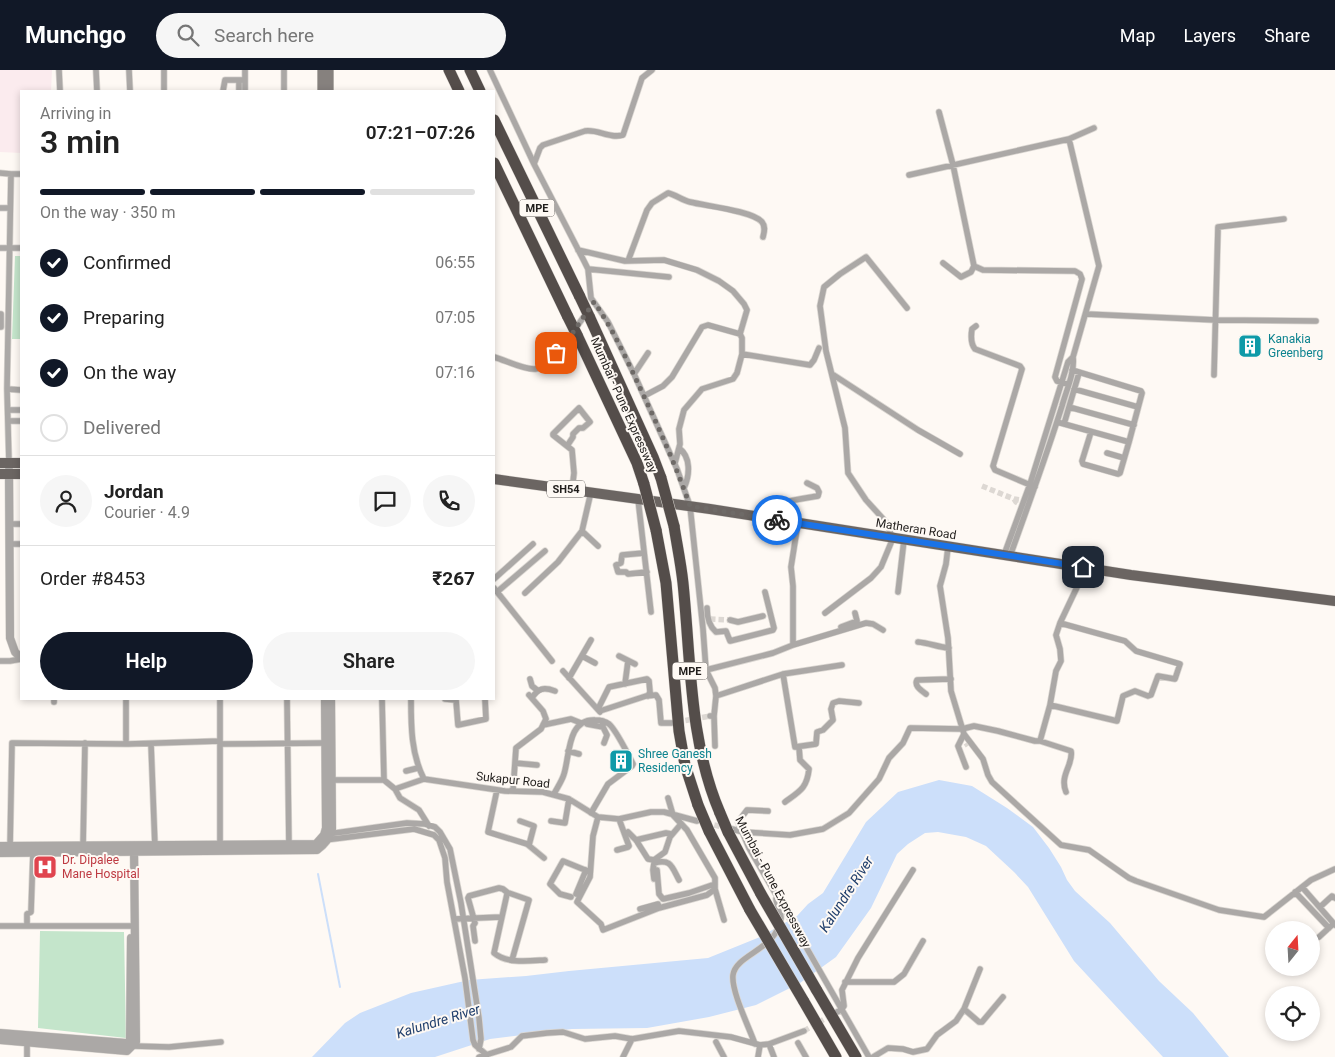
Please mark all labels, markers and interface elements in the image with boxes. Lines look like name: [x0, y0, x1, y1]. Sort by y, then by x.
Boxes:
search box: [156, 13, 506, 58]
text: Munchgo: [25, 21, 126, 49]
icon: search: [174, 21, 202, 49]
text: Search here: [214, 24, 314, 47]
text: Map: [1120, 25, 1155, 46]
text: Layers: [1183, 25, 1236, 46]
text: Share: [1264, 25, 1310, 46]
text: Arriving in: [40, 104, 111, 123]
text: 07:21–07:26: [366, 121, 475, 144]
text: 3 min: [40, 123, 120, 161]
road number: MPE: [520, 200, 554, 216]
text: On the way · 350 m: [40, 203, 176, 222]
icon: check: [40, 249, 68, 277]
text: Confirmed: [83, 251, 171, 274]
text: 06:55: [435, 253, 475, 272]
icon: check: [40, 304, 68, 332]
text: Preparing: [83, 306, 165, 329]
text: 07:05: [435, 308, 475, 327]
pin: [535, 332, 577, 374]
place label: Kanakia Greenberg: [1268, 332, 1323, 360]
building icon: Kanakia Greenberg: [1237, 333, 1263, 359]
street label: Mumbai - Pune Expressway: [588, 335, 660, 475]
icon: bag: [542, 339, 570, 367]
icon: check: [40, 359, 68, 387]
text: On the way: [83, 361, 176, 384]
text: 07:16: [435, 363, 475, 382]
text: Delivered: [83, 416, 161, 439]
button: person: [40, 475, 92, 527]
button: chat: [359, 475, 411, 527]
button: phone: [423, 475, 475, 527]
text: Jordan: [104, 480, 164, 503]
road number: SH54: [547, 480, 585, 498]
courier: [752, 495, 802, 545]
text: Courier · 4.9: [104, 503, 190, 522]
icon: bike: [763, 506, 791, 534]
street label: Matheran Road: [875, 516, 957, 542]
pin: [1062, 546, 1104, 588]
icon: home: [1069, 553, 1097, 581]
text: Order #8453: [40, 567, 146, 590]
text: ₹267: [432, 567, 475, 590]
button: Help: [40, 632, 253, 690]
button: Share: [263, 632, 475, 690]
road number: MPE: [672, 662, 708, 680]
place label: Shree Ganesh Residency: [638, 747, 712, 775]
building icon: Shree Ganesh Residency: [608, 748, 634, 774]
street label: Sukapur Road: [475, 769, 551, 791]
street label: Mumbai - Pune Expressway: [732, 814, 814, 950]
place label: Dr. Dipalee Mane Hospital: [62, 853, 140, 881]
water label: Kalundre River: [816, 853, 877, 935]
hospital icon: Dr. Dipalee Mane Hospital: [32, 854, 58, 880]
north arrow: [1265, 921, 1320, 976]
map controls: [1265, 921, 1320, 1041]
button: locate: [1265, 986, 1320, 1041]
water label: Kalundre River: [394, 1001, 482, 1041]

